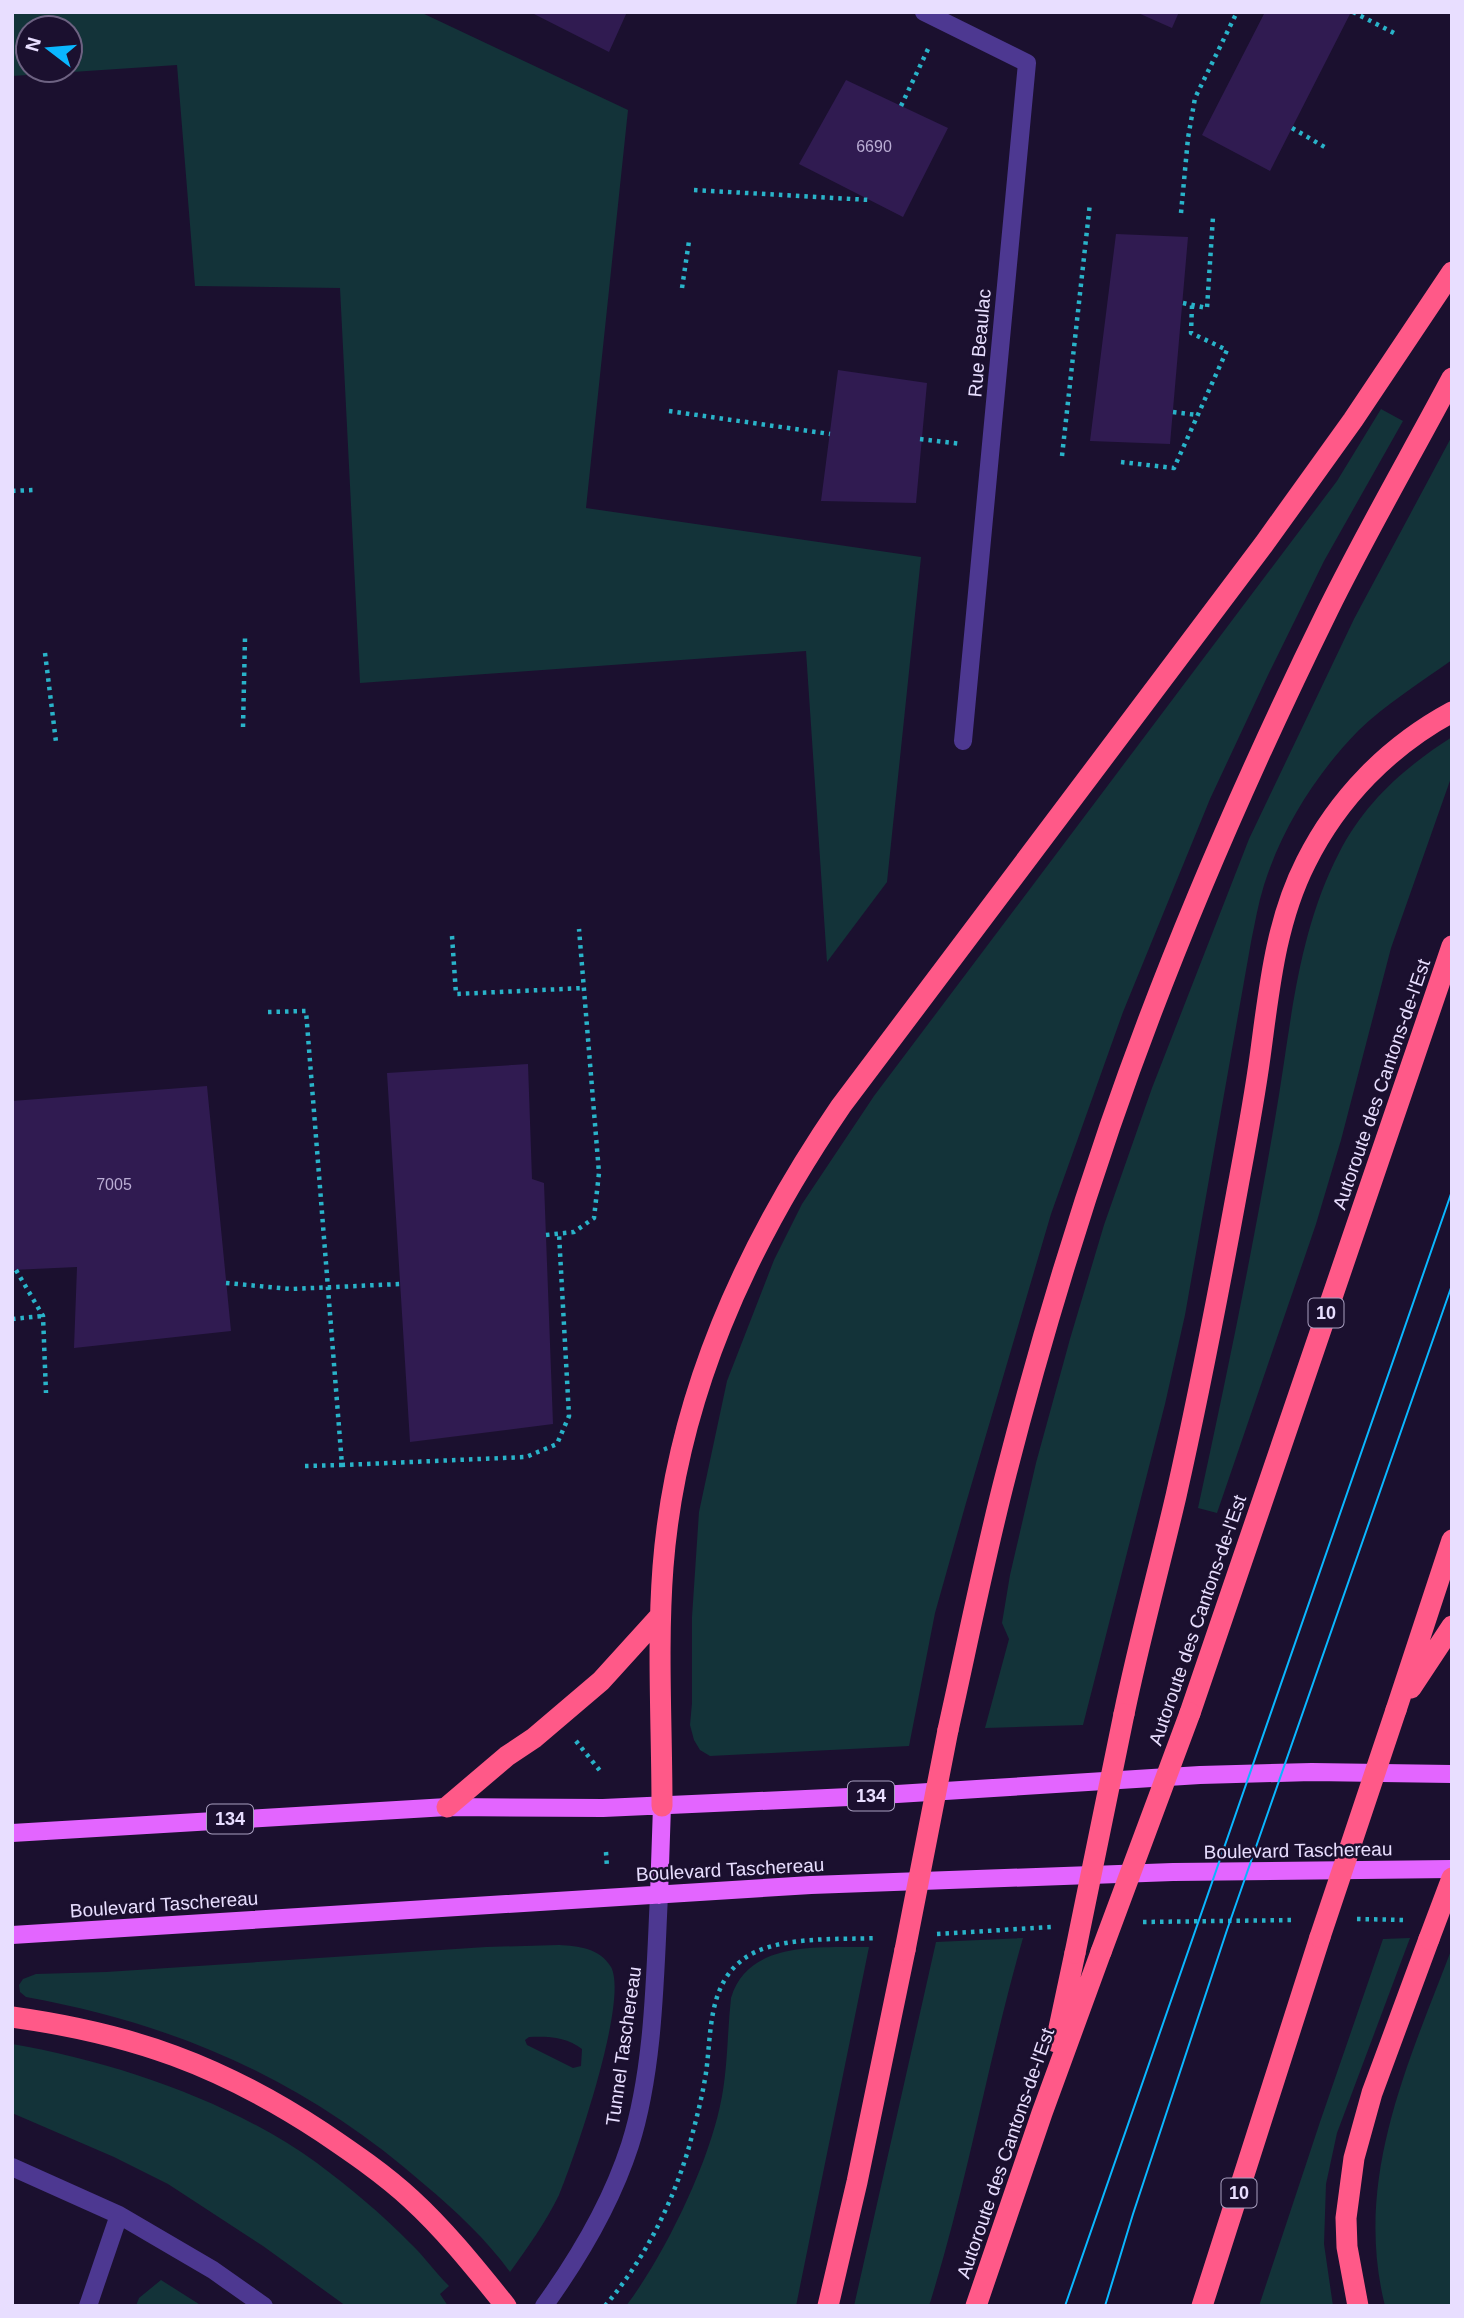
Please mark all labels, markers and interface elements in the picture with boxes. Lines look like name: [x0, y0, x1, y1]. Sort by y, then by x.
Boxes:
north arrow: [14, 14, 84, 84]
text: N: [21, 35, 45, 54]
house number: 6690: [856, 138, 892, 155]
street label: Rue Beaulac: [964, 288, 995, 398]
street label: Autoroute des Cantons-de-l'Est: [1329, 956, 1435, 1212]
house number: 7005: [96, 1176, 132, 1193]
road number: 10: [1308, 1298, 1344, 1328]
street label: Autoroute des Cantons-de-l'Est: [1145, 1492, 1251, 1748]
road number: 134: [848, 1781, 894, 1810]
road number: 134: [207, 1804, 253, 1833]
street label: Boulevard Taschereau: [1203, 1838, 1393, 1863]
street label: Boulevard Taschereau: [635, 1854, 825, 1885]
street label: Boulevard Taschereau: [69, 1887, 259, 1922]
street label: Tunnel Taschereau: [602, 1965, 645, 2127]
street label: Autoroute des Cantons-de-l'Est: [953, 2025, 1059, 2281]
road number: 10: [1222, 2178, 1256, 2208]

